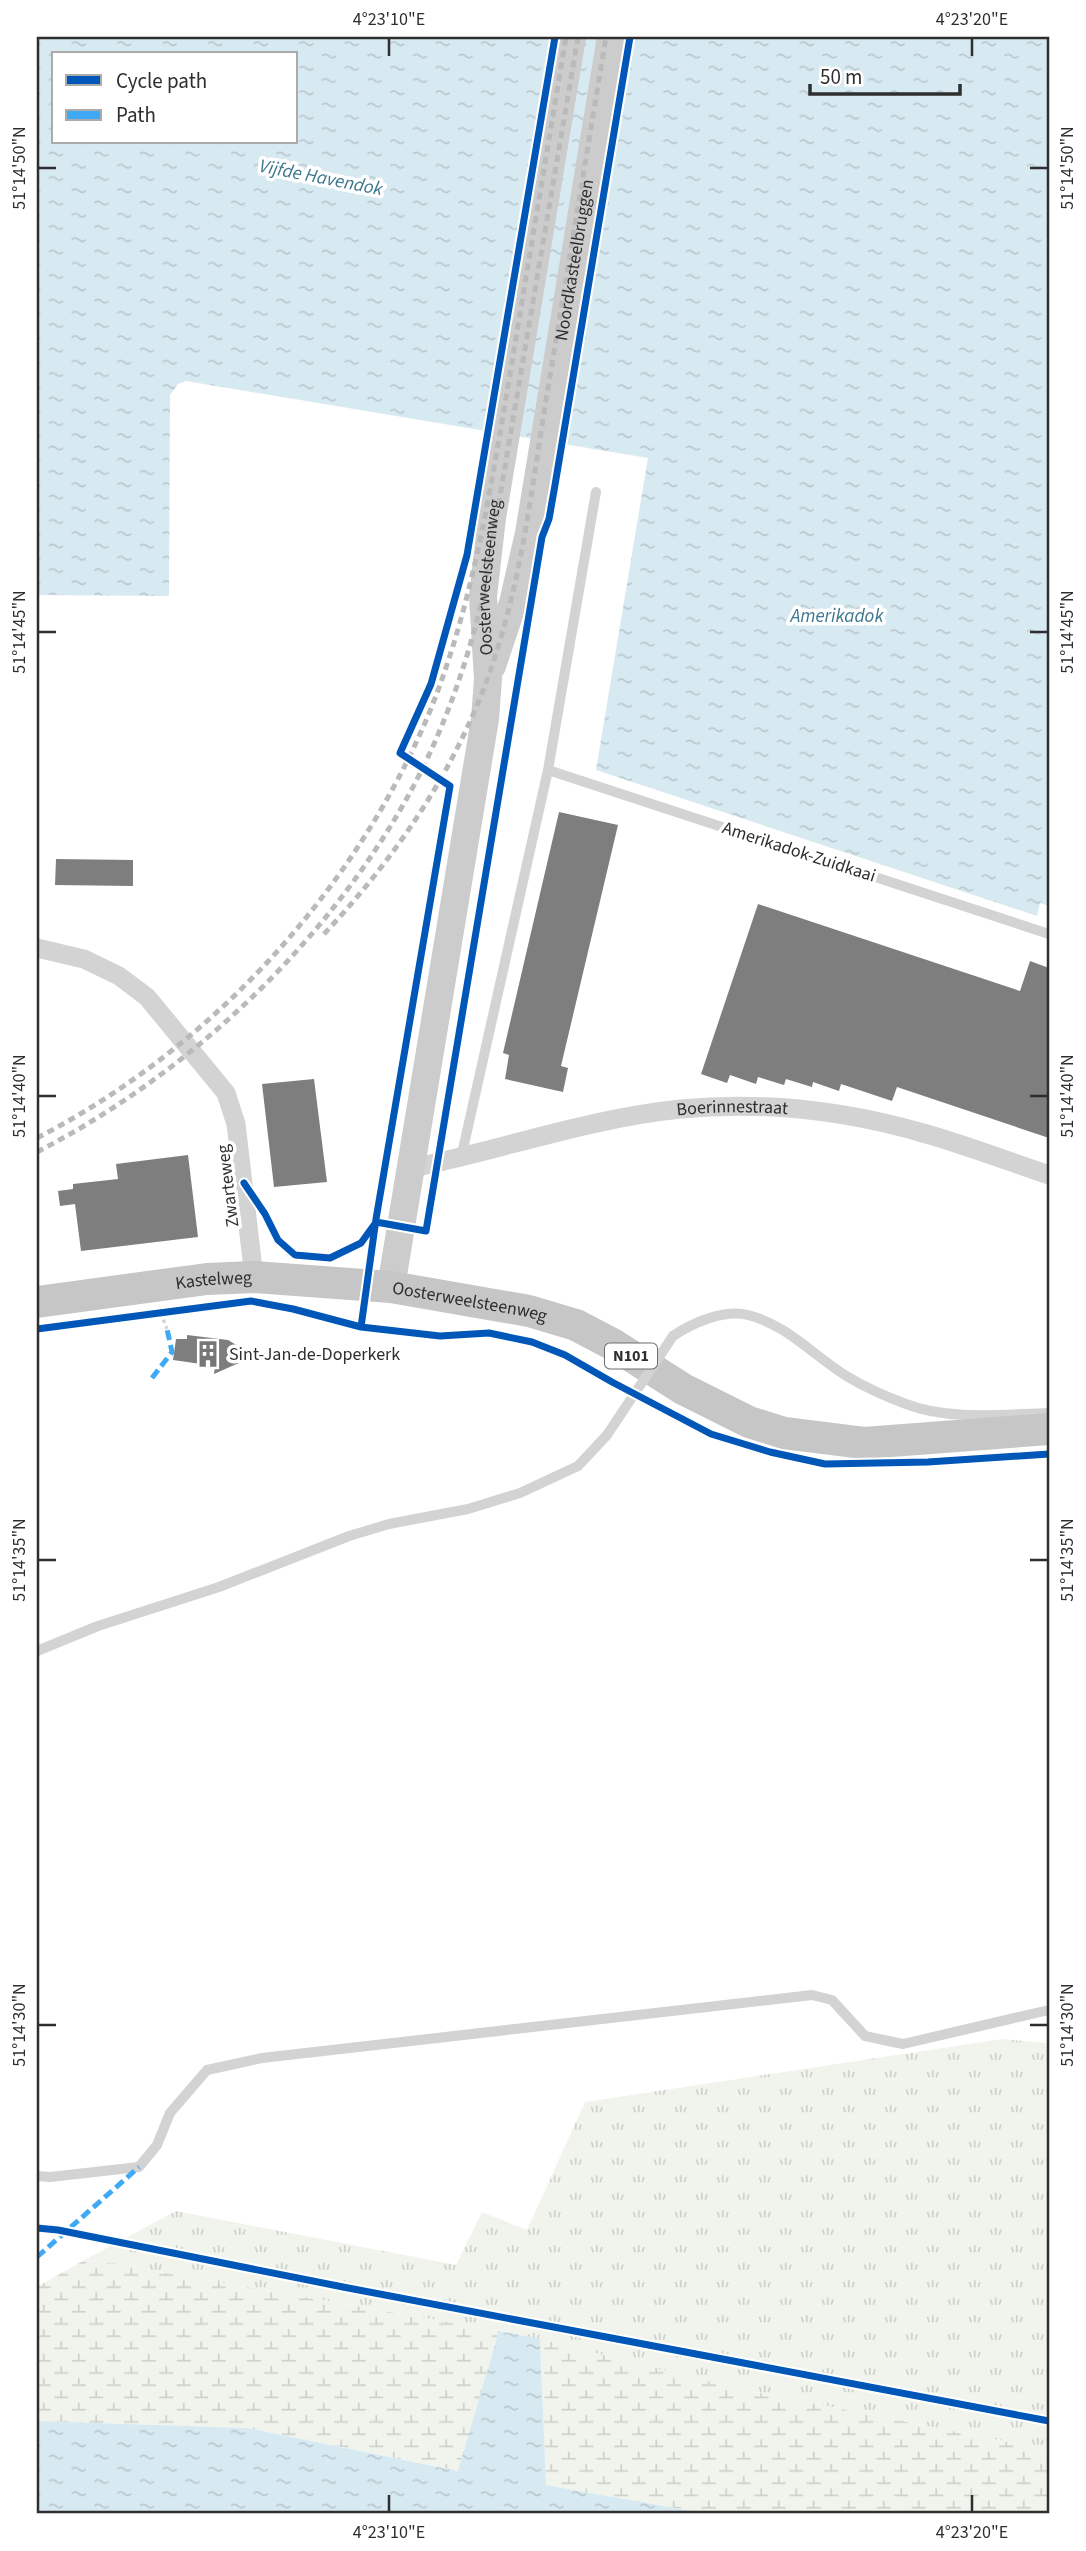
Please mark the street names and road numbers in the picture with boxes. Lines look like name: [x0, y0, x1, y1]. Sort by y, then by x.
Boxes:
street label: Noordkasteelbruggen: [548, 177, 600, 343]
street label: Oosterweelsteenweg: [470, 497, 507, 656]
street label: Amerikadok-Zuidkaai: [719, 815, 879, 889]
street label: Boerinnestraat: [675, 1094, 789, 1122]
street label: Zwarteweg: [211, 1143, 245, 1229]
street label: Kastelweg: [174, 1265, 252, 1296]
street label: Oosterweelsteenweg: [390, 1275, 550, 1328]
road number: N101: [605, 1344, 657, 1368]

